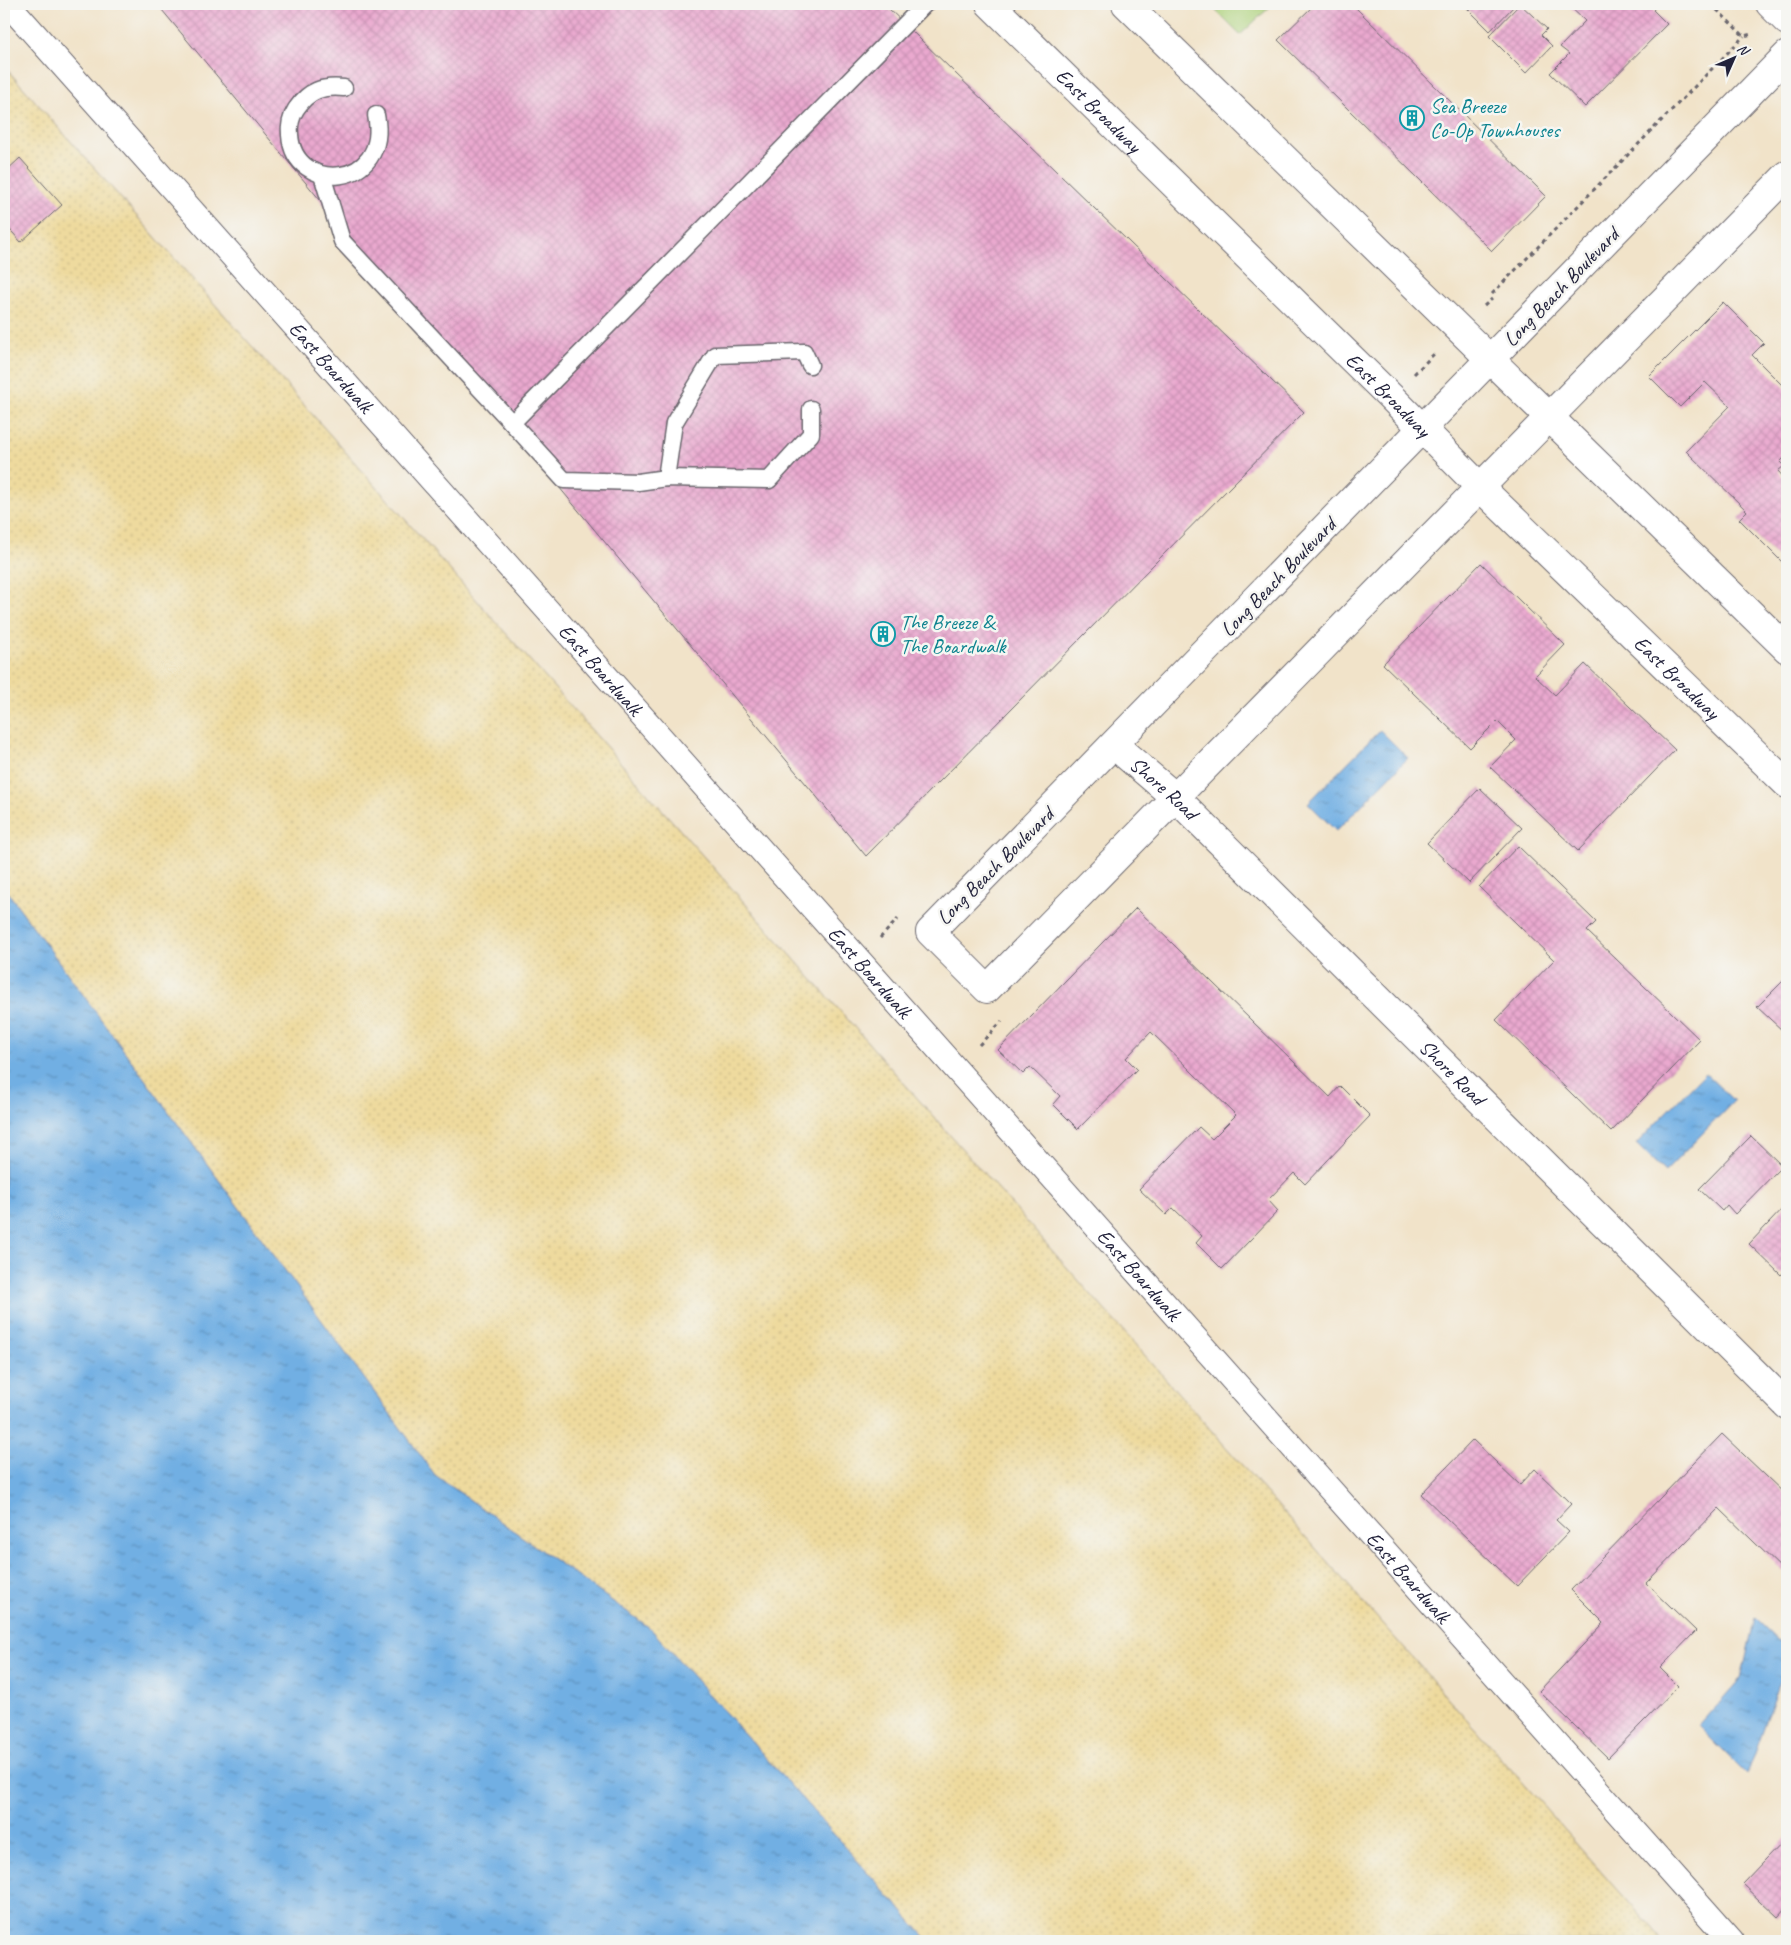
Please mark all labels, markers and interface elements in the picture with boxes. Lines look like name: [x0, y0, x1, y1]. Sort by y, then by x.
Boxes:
north arrow: [1708, 32, 1758, 82]
text: N: [1734, 40, 1754, 60]
street label: East Broadway: [1050, 63, 1148, 159]
place label: Sea Breeze Co-Op Townhouses: [1430, 93, 1561, 143]
building icon: Sea Breeze Co-Op Townhouses: [1399, 105, 1425, 131]
street label: Long Beach Boulevard: [1498, 219, 1627, 352]
street label: East Boardwalk: [284, 316, 380, 420]
street label: East Broadway: [1340, 347, 1438, 444]
street label: Long Beach Boulevard: [1215, 509, 1344, 642]
place label: The Breeze & The Boardwalk: [900, 609, 1007, 659]
street label: East Boardwalk: [553, 618, 649, 722]
building icon: The Breeze & The Boardwalk: [870, 621, 896, 647]
street label: East Broadway: [1628, 630, 1727, 726]
street label: Shore Road: [1124, 751, 1205, 827]
street label: Long Beach Boulevard: [931, 799, 1062, 930]
street label: East Boardwalk: [822, 921, 919, 1025]
street label: Shore Road: [1414, 1034, 1493, 1113]
street label: East Boardwalk: [1091, 1224, 1188, 1327]
street label: East Boardwalk: [1361, 1526, 1457, 1630]

